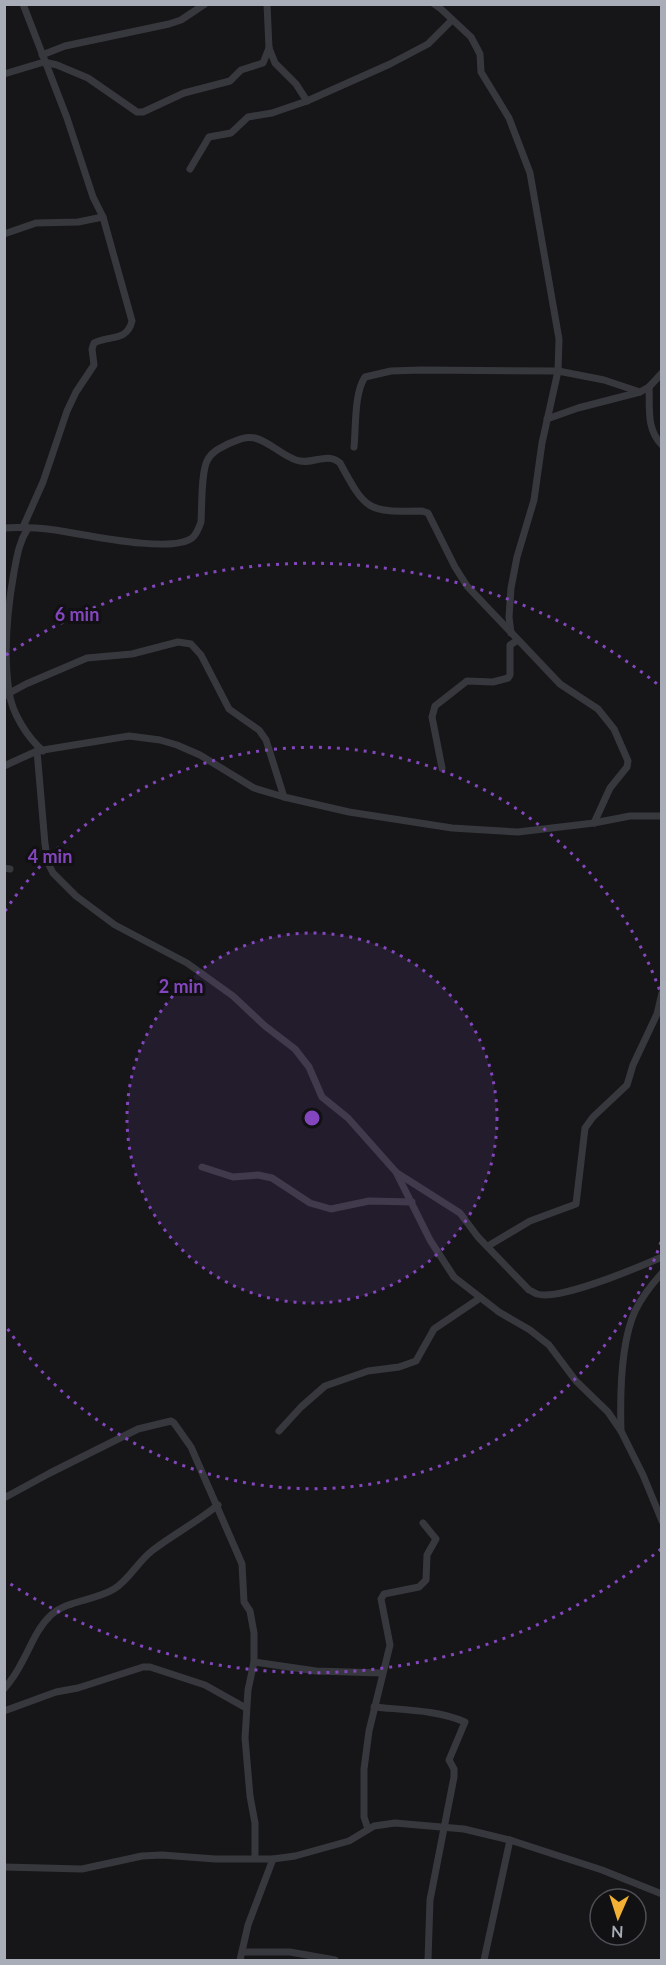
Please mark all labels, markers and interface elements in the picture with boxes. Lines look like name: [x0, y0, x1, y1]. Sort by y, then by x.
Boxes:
text: 6 min: [55, 603, 99, 625]
text: 4 min: [28, 845, 72, 867]
text: 2 min: [159, 975, 203, 997]
centre of rings: [302, 1108, 322, 1128]
north arrow: [588, 1887, 648, 1947]
text: N: [611, 1923, 624, 1942]

